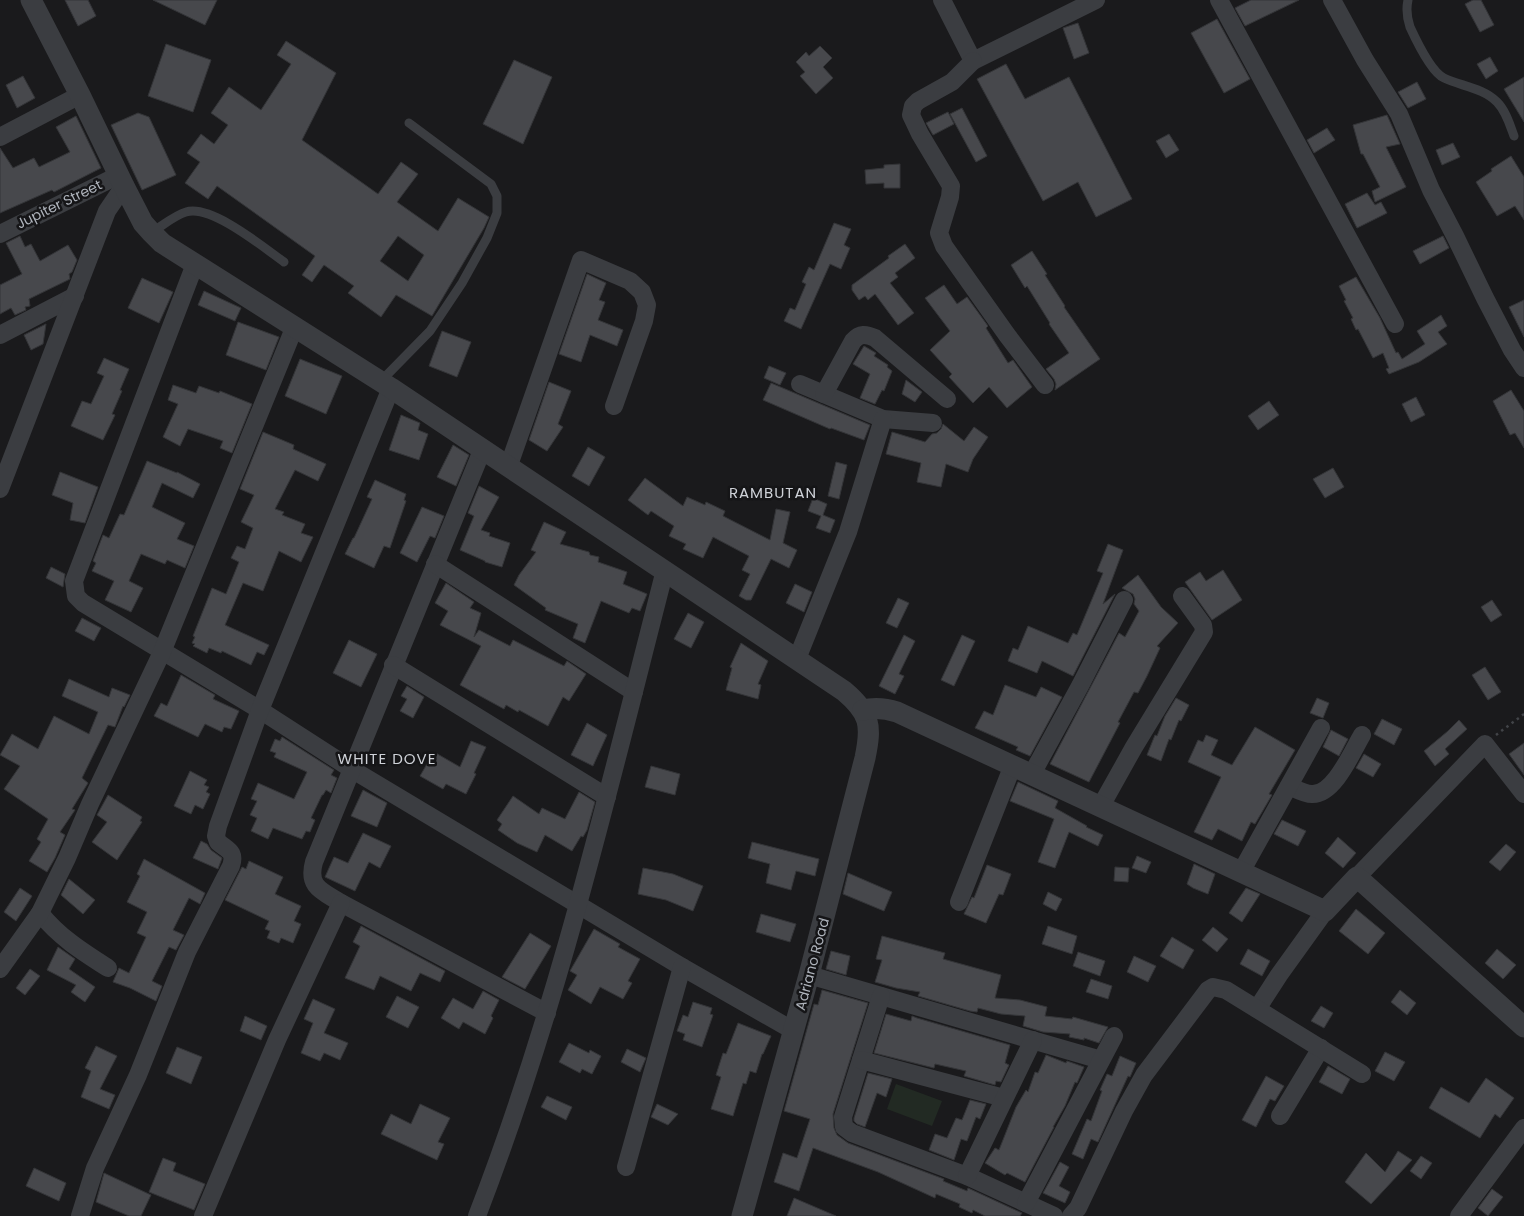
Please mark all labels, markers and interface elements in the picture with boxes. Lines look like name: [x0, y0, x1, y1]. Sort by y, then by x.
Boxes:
street label: Jupiter Street: [13, 175, 105, 233]
district label: RAMBUTAN: [729, 482, 817, 503]
district label: WHITE DOVE: [338, 748, 436, 769]
street label: Adriano Road: [790, 915, 834, 1013]

